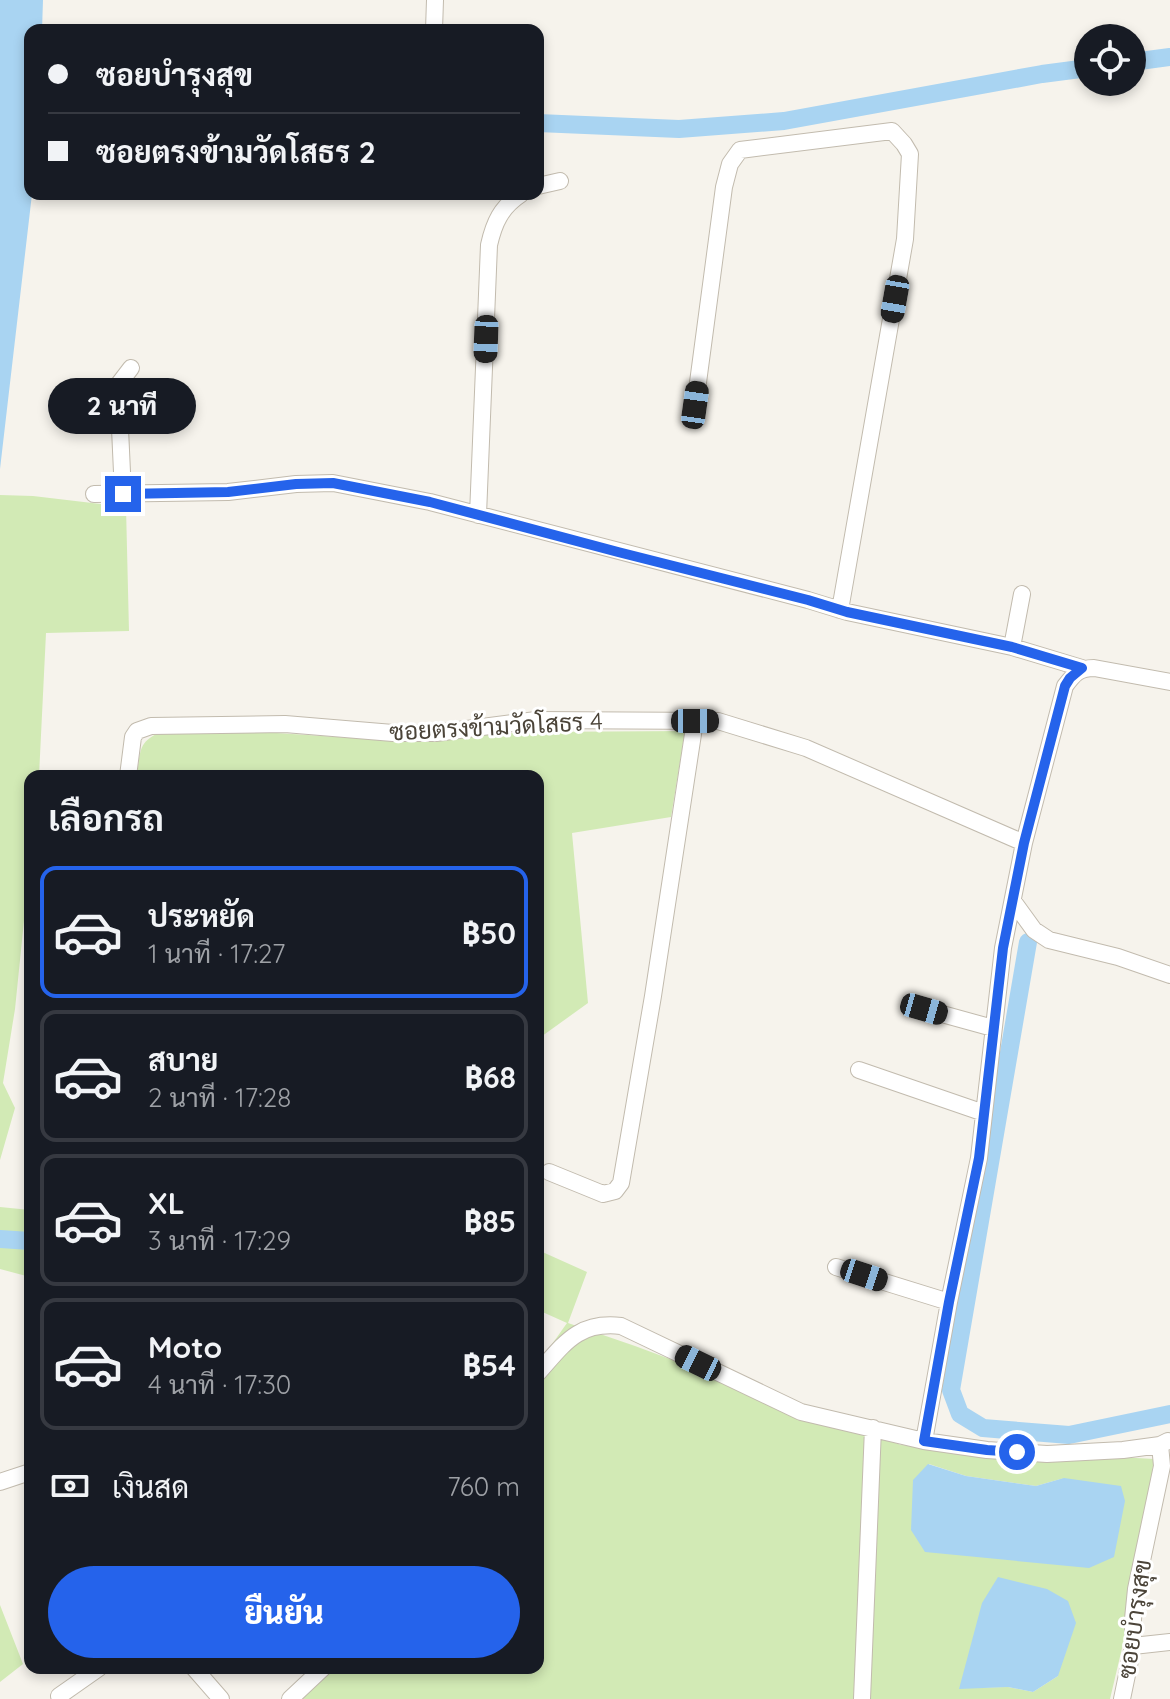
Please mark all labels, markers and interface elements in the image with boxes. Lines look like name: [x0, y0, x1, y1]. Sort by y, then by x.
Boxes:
map controls: [1074, 24, 1146, 96]
button: locate: [1074, 24, 1146, 96]
text: ซอยบำรุงสุข: [96, 56, 253, 94]
text: ซอยตรงข้ามวัดโสธร 2: [96, 133, 376, 171]
car: [879, 273, 911, 325]
car: [473, 315, 499, 363]
callout: 2 นาที: [49, 378, 197, 434]
car: [680, 380, 710, 430]
text: 2 นาที: [87, 389, 157, 422]
route end: [105, 476, 141, 512]
street label: ซอยตรงข้ามวัดโสธร 4: [389, 705, 603, 747]
car: [671, 709, 719, 733]
text: เลือกรถ: [48, 795, 164, 840]
icon: car: [52, 896, 124, 968]
text: ประหยัด: [148, 897, 255, 935]
text: ฿50: [462, 914, 516, 952]
text: 1 นาที · 17:27: [148, 937, 285, 970]
car: [898, 991, 950, 1027]
icon: car: [52, 1040, 124, 1112]
text: สบาย: [148, 1041, 218, 1079]
text: ฿68: [465, 1058, 516, 1096]
text: 2 นาที · 17:28: [148, 1081, 291, 1114]
icon: car: [52, 1184, 124, 1256]
text: XL: [148, 1184, 185, 1222]
text: ฿85: [464, 1202, 516, 1240]
text: 3 นาที · 17:29: [148, 1224, 291, 1257]
car: [837, 1256, 891, 1294]
icon: car: [52, 1328, 124, 1400]
text: Moto: [148, 1328, 222, 1366]
car: [671, 1342, 725, 1384]
text: ฿54: [463, 1346, 516, 1384]
text: 4 นาที · 17:30: [148, 1368, 291, 1401]
route start: [999, 1434, 1035, 1470]
icon: cash: [48, 1464, 92, 1508]
text: เงินสด: [112, 1468, 189, 1506]
text: 760 m: [447, 1470, 520, 1503]
street label: ซอยบำรุงสุข: [1111, 1557, 1159, 1681]
button: ยืนยัน: [48, 1566, 520, 1658]

